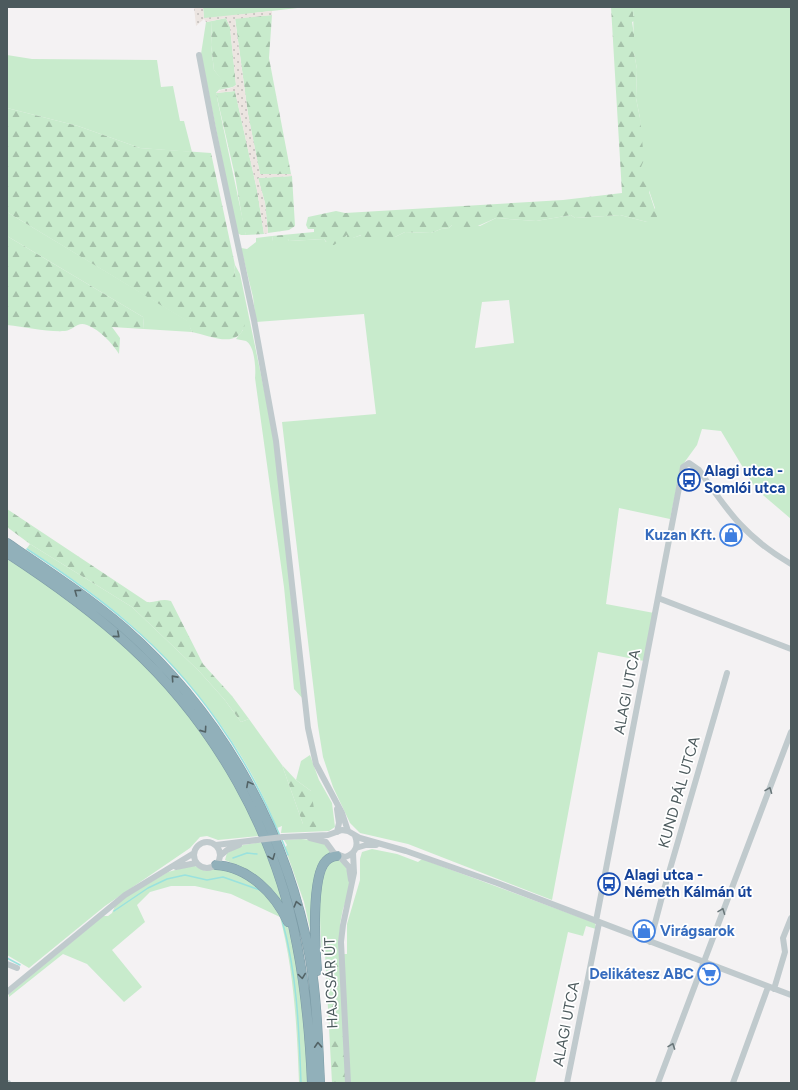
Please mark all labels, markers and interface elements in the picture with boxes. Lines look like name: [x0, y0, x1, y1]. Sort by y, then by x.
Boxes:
place label: Alagi utca - Somlói utca: [704, 462, 785, 497]
bus stop icon: Alagi utca - Somlói utca: [676, 467, 702, 493]
shop icon: Kuzan Kft.: [718, 522, 744, 548]
place label: Kuzan Kft.: [645, 526, 716, 544]
one-way arrow: [75, 589, 82, 596]
one-way arrow: [112, 630, 120, 637]
street label: ALAGI UTCA: [610, 648, 644, 736]
one-way arrow: [171, 675, 179, 683]
one-way arrow: [199, 726, 206, 733]
street label: KUND PÁL UTCA: [654, 734, 704, 850]
one-way arrow: [246, 781, 253, 788]
one-way arrow: [764, 787, 772, 794]
one-way arrow: [267, 853, 276, 860]
place label: Alagi utca - Németh Kálmán út: [624, 866, 752, 901]
bus stop icon: Alagi utca - Németh Kálmán út: [596, 871, 622, 897]
one-way arrow: [293, 901, 302, 908]
one-way arrow: [718, 908, 726, 915]
shop icon: Virágsarok: [631, 918, 657, 944]
place label: Virágsarok: [660, 922, 735, 940]
street label: HAJCSÁR ÚT: [320, 936, 342, 1029]
supermarket icon: Delikátesz ABC: [696, 961, 722, 987]
place label: Delikátesz ABC: [589, 965, 694, 983]
one-way arrow: [297, 973, 306, 979]
street label: ALAGI UTCA: [549, 980, 583, 1068]
one-way arrow: [314, 1042, 323, 1048]
one-way arrow: [667, 1043, 675, 1050]

